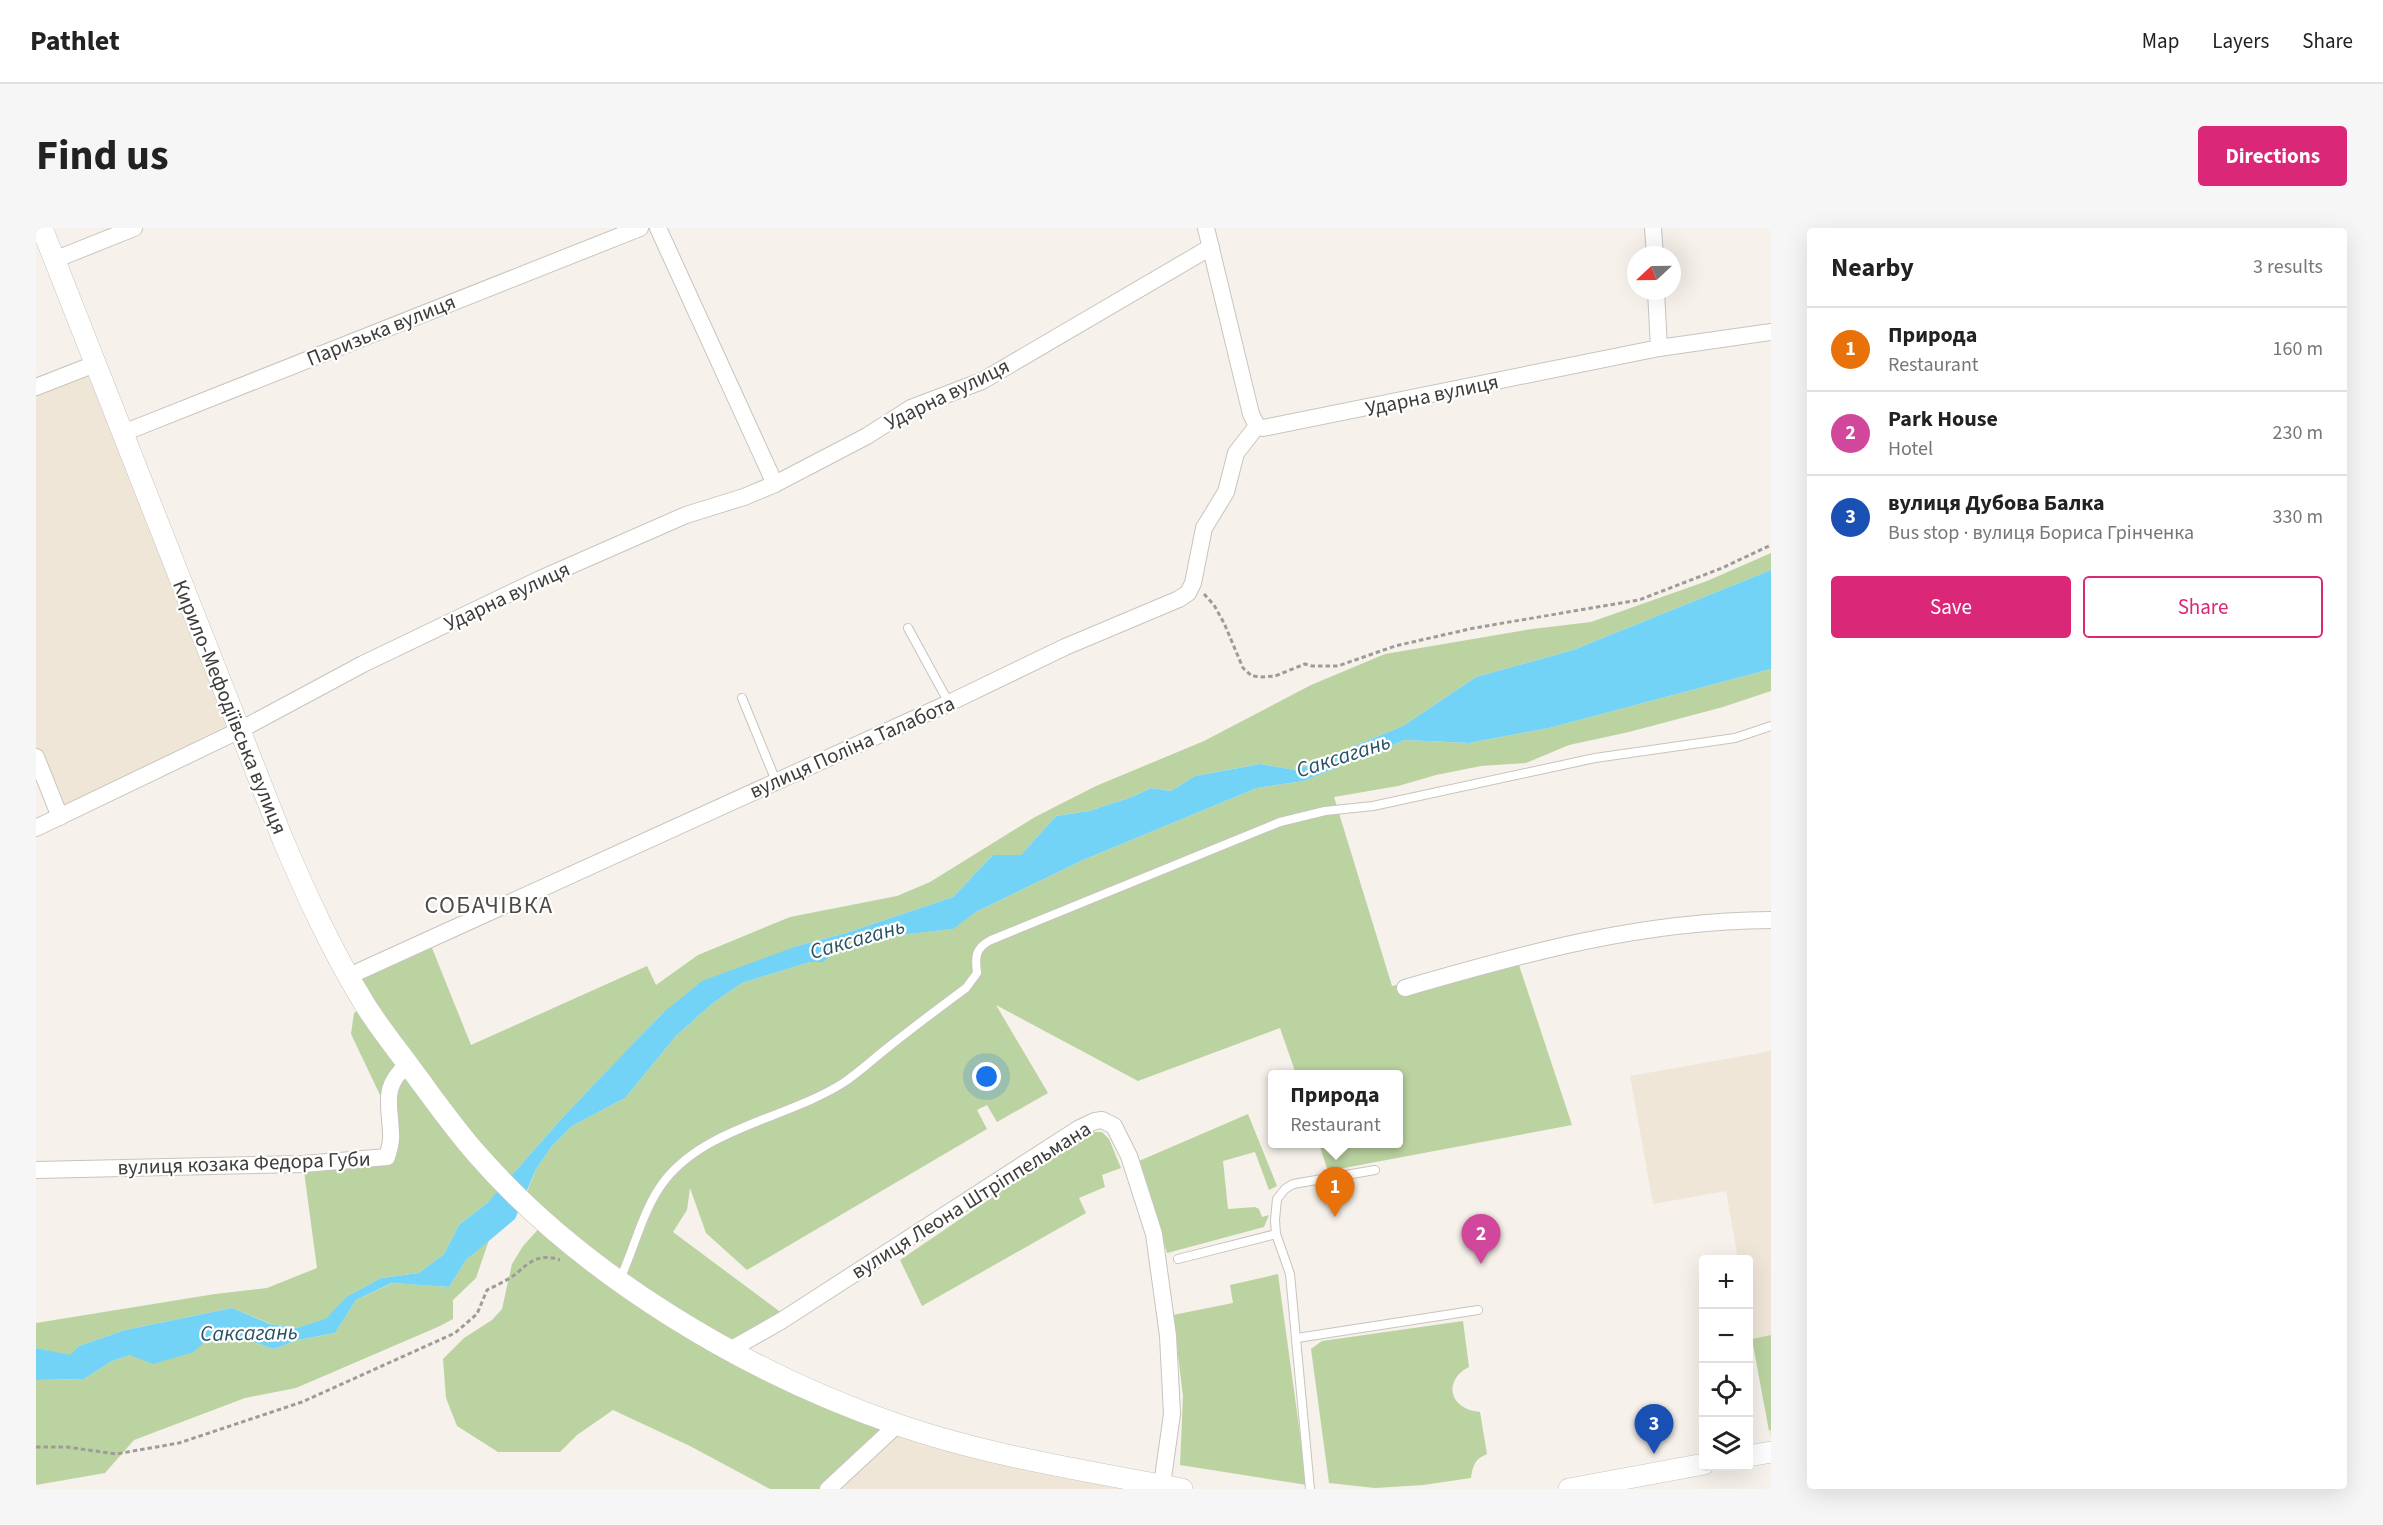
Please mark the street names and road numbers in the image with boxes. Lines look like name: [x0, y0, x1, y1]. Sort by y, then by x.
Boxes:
street label: Паризька вулиця: [302, 286, 460, 374]
street label: Ударна вулиця: [880, 351, 1014, 437]
street label: Ударна вулиця: [1363, 366, 1501, 424]
street label: Ударна вулиця: [439, 554, 575, 638]
street label: Кирило-Мефодіївська вулиця: [165, 575, 295, 839]
street label: вулиця Поліна Талабота: [744, 688, 960, 806]
street label: вулиця Леона Штріппельмана: [845, 1114, 1097, 1286]
street label: вулиця козака Федора Губи: [117, 1144, 371, 1182]

